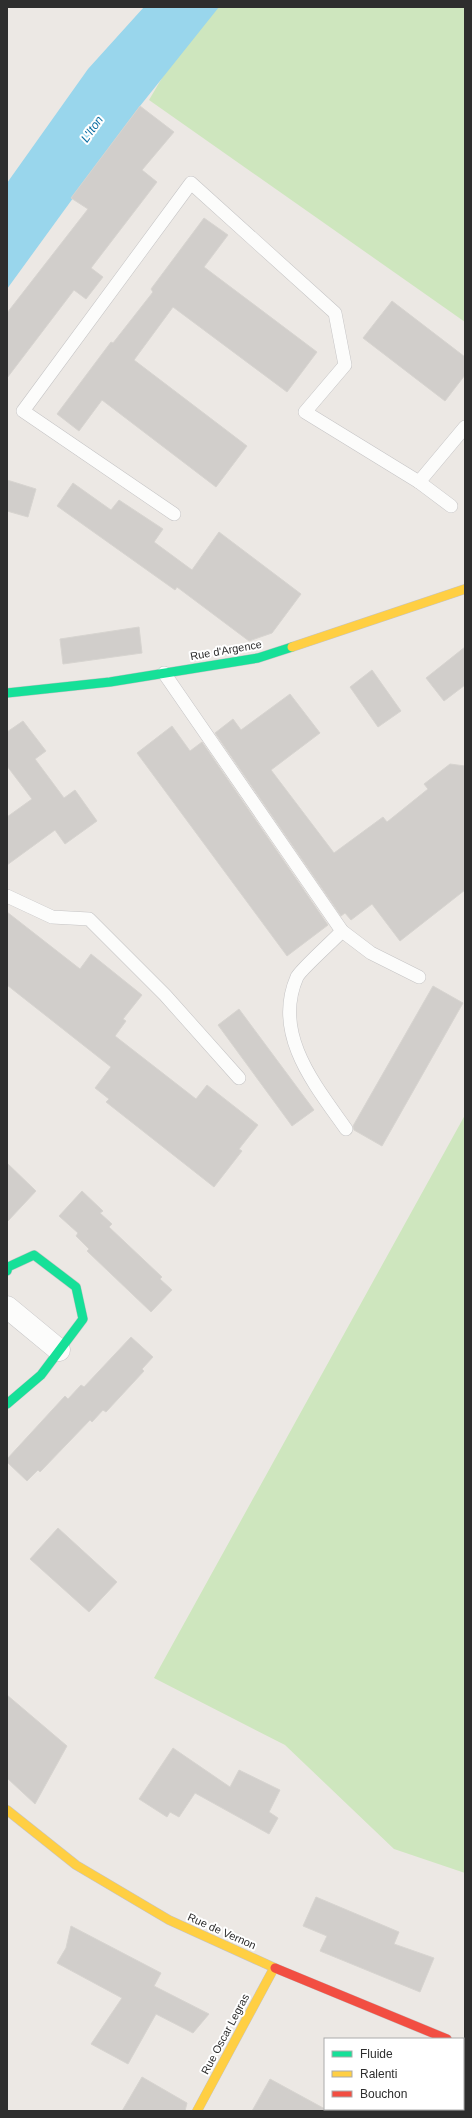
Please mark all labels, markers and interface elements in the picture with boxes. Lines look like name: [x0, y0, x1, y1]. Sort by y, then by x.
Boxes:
water label: L'Iton: [78, 113, 106, 145]
street label: Rue d'Argence: [189, 638, 263, 662]
street label: Rue de Vernon: [186, 1911, 258, 1951]
street label: Rue Oscar Legras: [199, 1991, 251, 2076]
legend: [324, 2038, 464, 2110]
text: Fluide: [360, 2047, 393, 2061]
text: Ralenti: [360, 2067, 397, 2081]
text: Bouchon: [360, 2087, 407, 2101]

